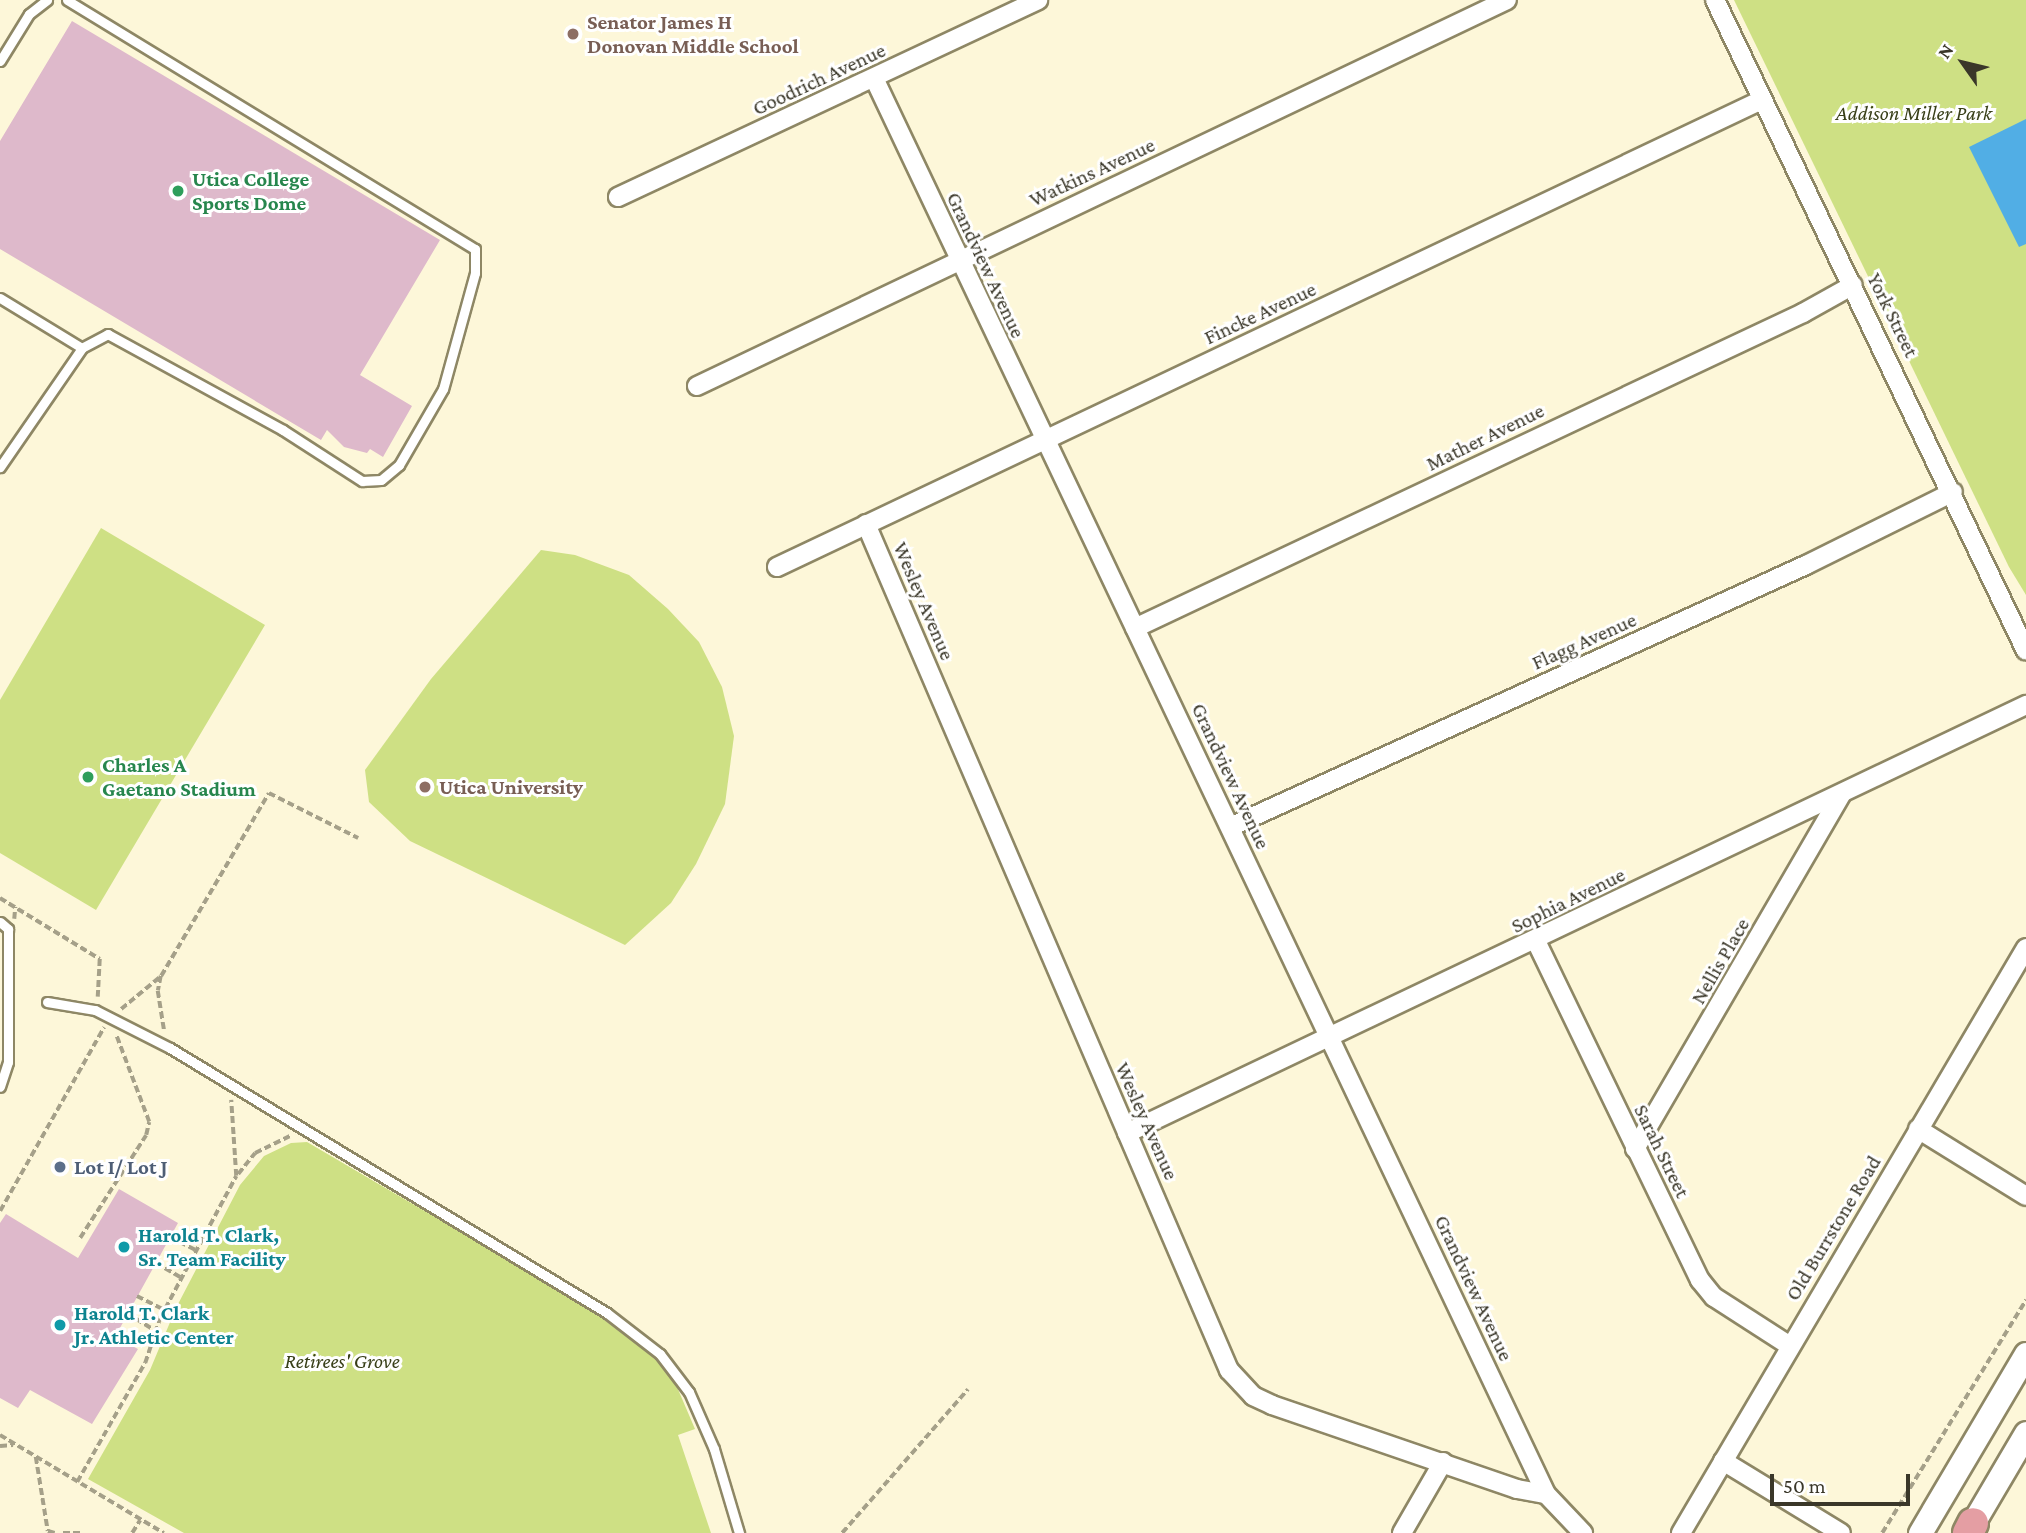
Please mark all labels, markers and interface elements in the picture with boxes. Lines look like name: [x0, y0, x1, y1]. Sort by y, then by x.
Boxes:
place label: Senator James H Donovan Middle School: [587, 9, 799, 59]
marker: Senator James H Donovan Middle School: [565, 26, 581, 42]
north arrow: [1928, 28, 1998, 98]
street label: Goodrich Avenue: [749, 37, 889, 121]
text: N: [1933, 40, 1957, 62]
park label: Addison Miller Park: [1836, 100, 1992, 126]
street label: Watkins Avenue: [1025, 132, 1159, 212]
place label: Utica College Sports Dome: [192, 166, 309, 216]
marker: Utica College Sports Dome: [170, 183, 186, 199]
street label: Grandview Avenue: [941, 188, 1031, 342]
street label: York Street: [1862, 269, 1924, 361]
street label: Fincke Avenue: [1200, 276, 1320, 350]
street label: Mather Avenue: [1422, 398, 1548, 476]
street label: Wesley Avenue: [888, 538, 960, 664]
street label: Flagg Avenue: [1528, 607, 1640, 675]
street label: Grandview Avenue: [1186, 699, 1276, 853]
place label: Charles A Gaetano Stadium: [102, 752, 256, 802]
marker: Charles A Gaetano Stadium: [80, 769, 96, 785]
place label: Utica University: [439, 774, 583, 800]
marker: Utica University: [417, 779, 433, 795]
street label: Sophia Avenue: [1507, 862, 1629, 938]
street label: Nellis Place: [1685, 913, 1755, 1009]
street label: Wesley Avenue: [1110, 1058, 1184, 1184]
street label: Sarah Street: [1629, 1100, 1695, 1202]
street label: Old Burrstone Road: [1780, 1151, 1886, 1305]
place label: Lot I/ Lot J: [74, 1154, 168, 1180]
marker: Lot I/ Lot J: [52, 1159, 68, 1175]
street label: Grandview Avenue: [1429, 1211, 1519, 1365]
place label: Harold T. Clark, Sr. Team Facility: [138, 1222, 286, 1272]
marker: Harold T. Clark, Sr. Team Facility: [116, 1239, 132, 1255]
place label: Harold T. Clark Jr. Athletic Center: [74, 1300, 234, 1350]
marker: Harold T. Clark Jr. Athletic Center: [52, 1317, 68, 1333]
park label: Retirees' Grove: [284, 1348, 400, 1374]
scale bar: [1774, 1460, 1914, 1504]
text: 50 m: [1783, 1474, 1826, 1498]

